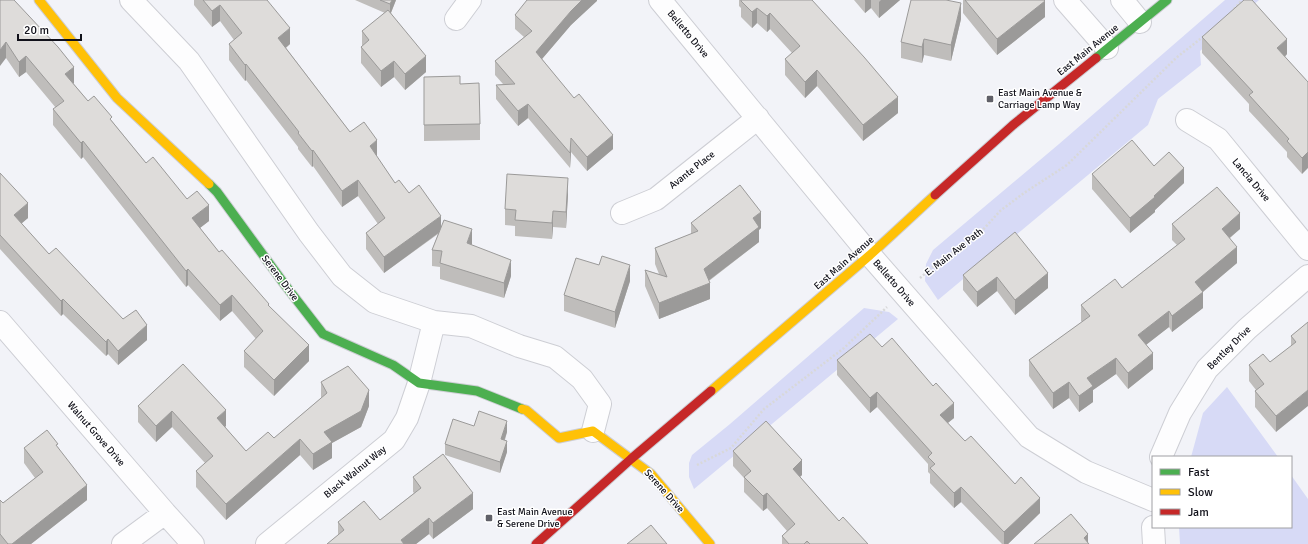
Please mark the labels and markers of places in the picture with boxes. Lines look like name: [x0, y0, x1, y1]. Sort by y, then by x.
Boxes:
place label: East Main Avenue & Carriage Lamp Way: [998, 87, 1083, 111]
marker: East Main Avenue & Carriage Lamp Way: [985, 94, 995, 104]
place label: East Main Avenue & Serene Drive: [497, 506, 573, 530]
marker: East Main Avenue & Serene Drive: [484, 513, 494, 523]

